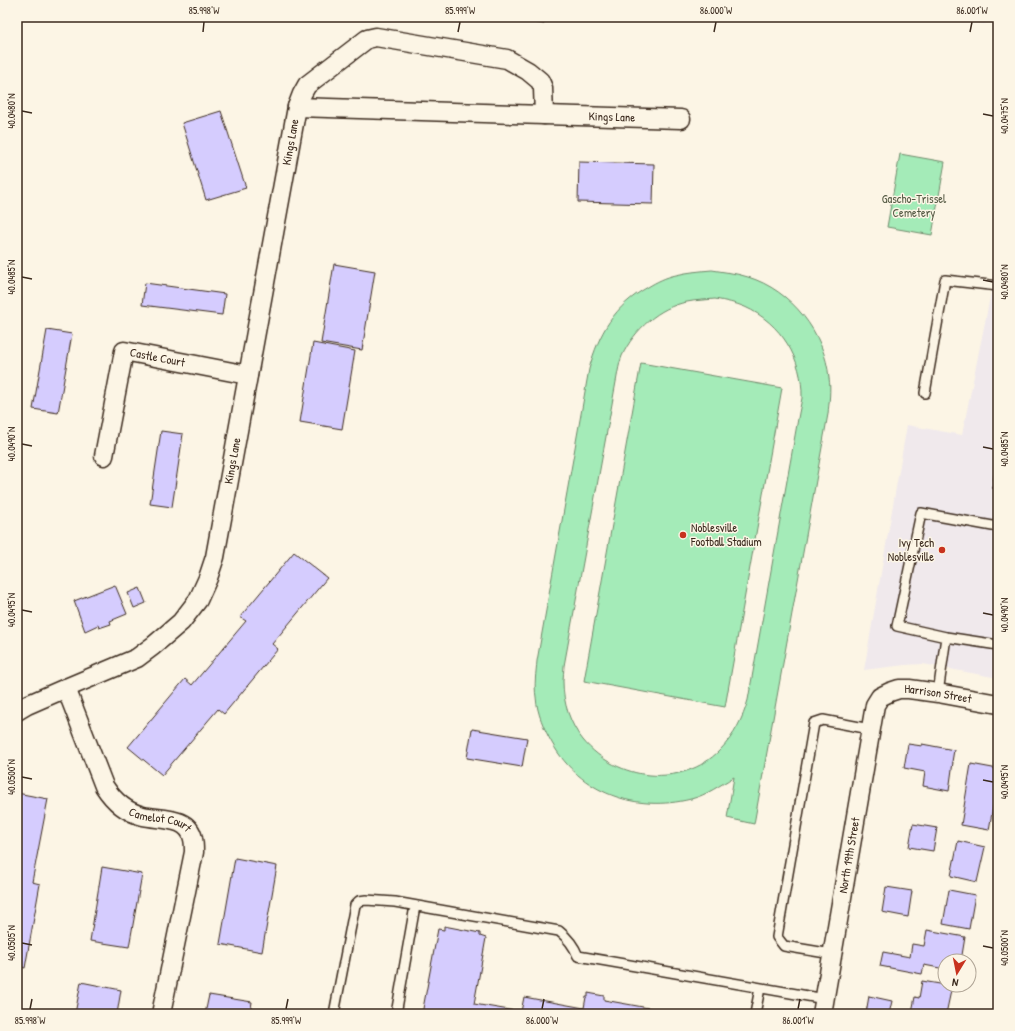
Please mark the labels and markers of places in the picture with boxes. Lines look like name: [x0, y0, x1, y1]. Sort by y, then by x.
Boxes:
place label: Noblesville Football Stadium: [690, 519, 762, 550]
marker: Noblesville Football Stadium: [678, 530, 688, 540]
place label: Ivy Tech Noblesville: [888, 534, 934, 565]
marker: Ivy Tech Noblesville: [937, 545, 947, 555]

